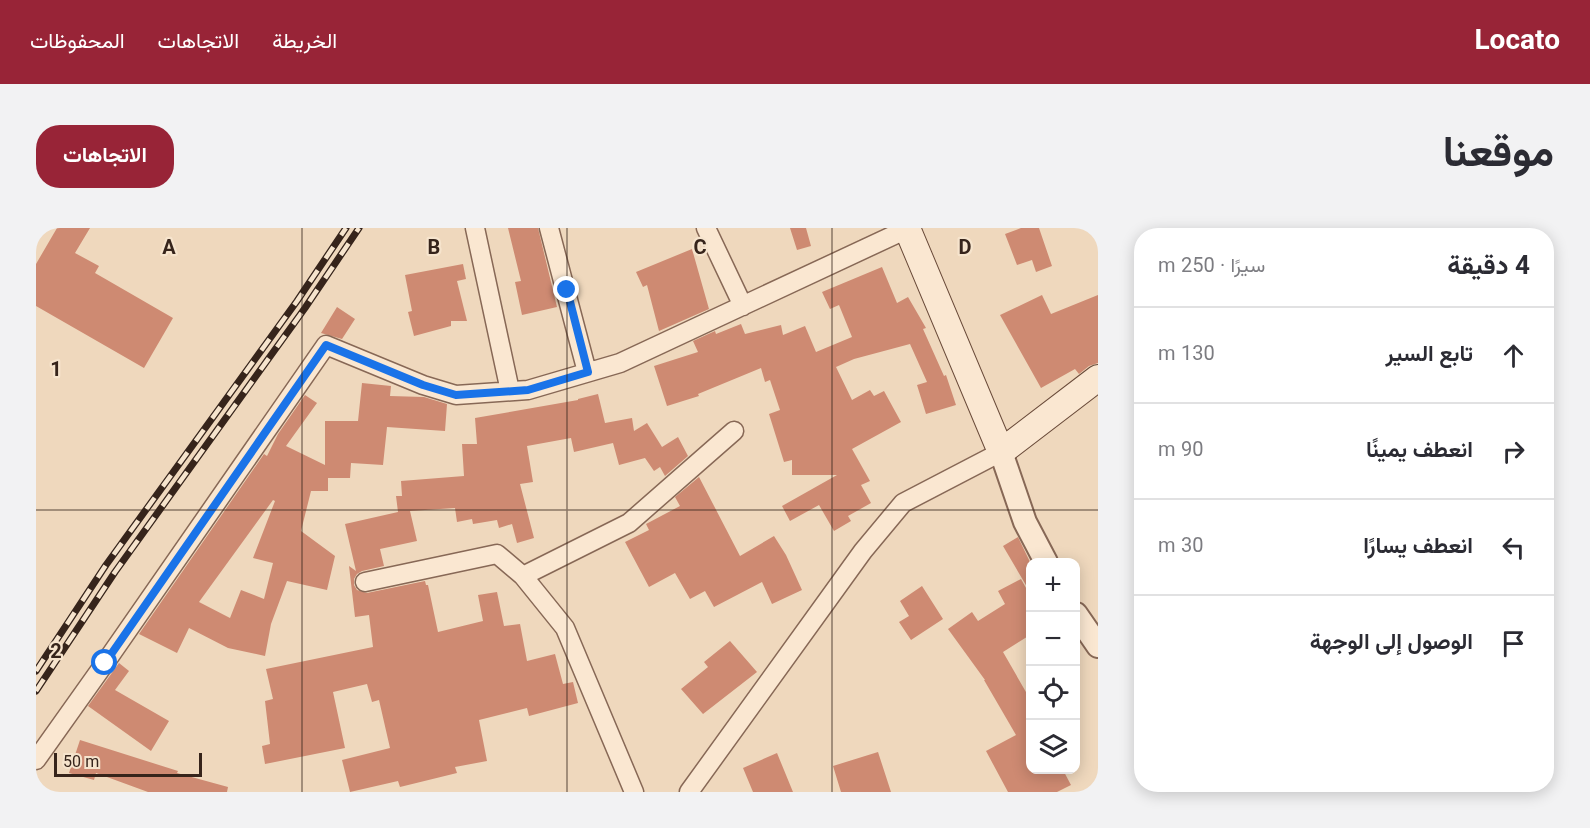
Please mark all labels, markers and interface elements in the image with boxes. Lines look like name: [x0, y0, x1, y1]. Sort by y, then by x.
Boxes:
text: Locato: [1474, 20, 1560, 64]
text: المحفوظات: [30, 26, 125, 59]
text: الاتجاهات: [158, 26, 239, 59]
text: الخريطة: [272, 26, 337, 59]
text: موقعنا: [1443, 123, 1554, 189]
button: الاتجاهات: [36, 125, 174, 188]
text: A: [162, 233, 176, 265]
text: B: [428, 233, 440, 265]
text: C: [693, 233, 707, 265]
text: D: [959, 233, 972, 265]
text: 4 دقيقة: [1447, 247, 1530, 288]
text: سيرًا · 250 m: [1158, 251, 1265, 283]
route end: [553, 276, 579, 302]
text: تابع السير: [1385, 338, 1473, 373]
text: 130 m: [1158, 339, 1215, 371]
icon: ahead: [1497, 339, 1530, 372]
text: 1: [50, 355, 62, 387]
text: انعطف يمينًا: [1366, 434, 1473, 469]
text: 90 m: [1158, 435, 1203, 467]
icon: right: [1497, 435, 1530, 468]
text: انعطف يسارًا: [1363, 530, 1473, 565]
text: 30 m: [1158, 531, 1203, 563]
icon: left: [1497, 531, 1530, 564]
map controls: [1026, 558, 1080, 774]
button: +: [1026, 558, 1080, 612]
button: −: [1026, 612, 1080, 666]
text: الوصول إلى الوجهة: [1310, 626, 1473, 661]
icon: arrive: [1497, 627, 1530, 660]
text: 2: [50, 637, 62, 669]
route start: [91, 649, 117, 675]
button: locate: [1026, 666, 1080, 720]
button: layers: [1026, 720, 1080, 774]
scale bar: [54, 750, 202, 778]
text: 50 m: [63, 751, 99, 776]

